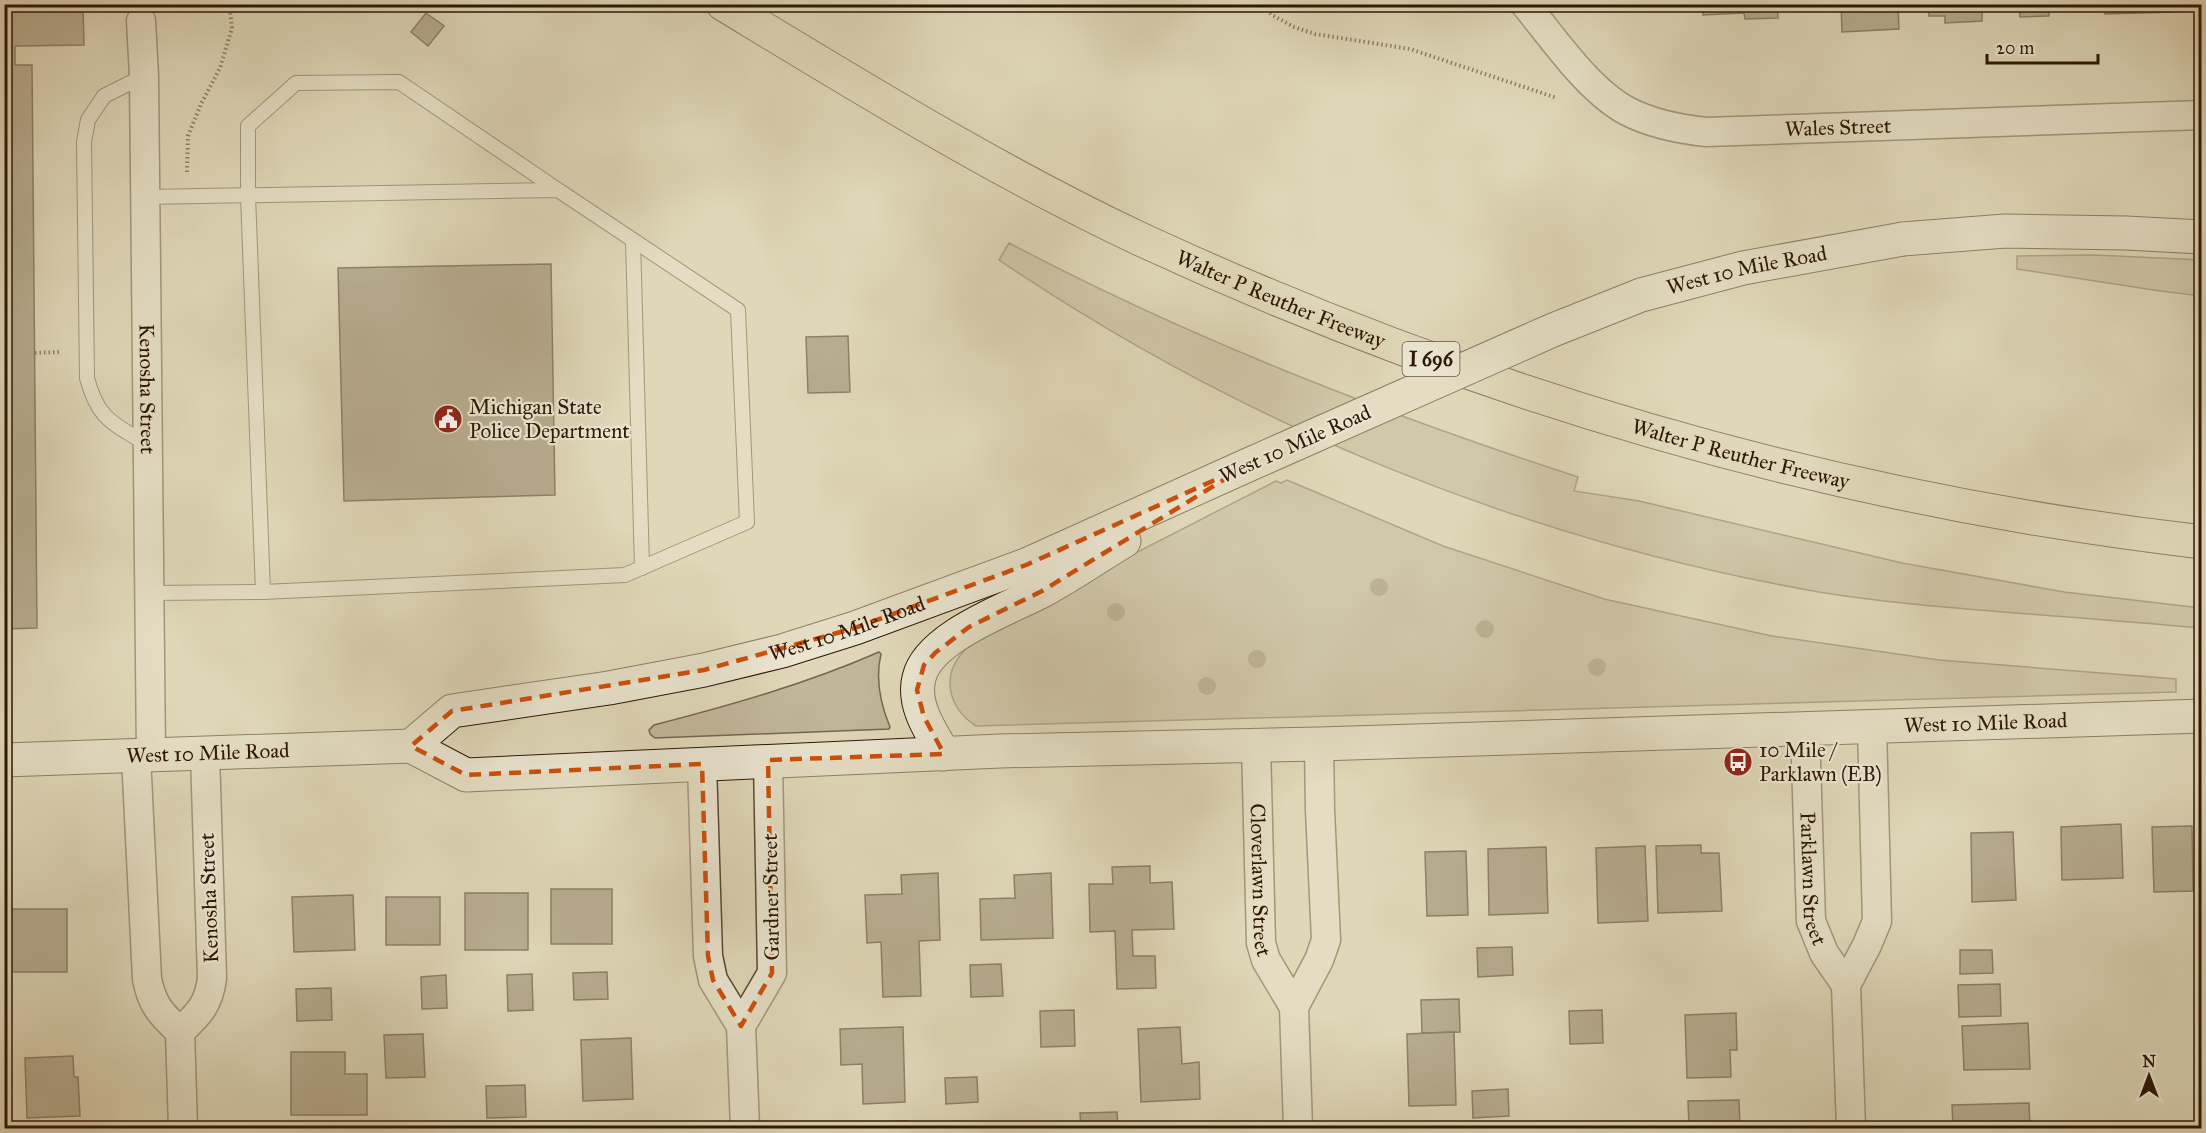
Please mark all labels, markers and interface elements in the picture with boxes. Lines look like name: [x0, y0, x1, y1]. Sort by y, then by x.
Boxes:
scale bar: [1987, 27, 2098, 65]
text: 20 m: [1996, 37, 2034, 59]
street label: Wales Street: [1784, 113, 1892, 142]
street label: West 10 Mile Road: [1664, 240, 1829, 301]
street label: Walter P Reuther Freeway: [1172, 244, 1390, 354]
street label: Kenosha Street: [134, 324, 161, 455]
road number: I 696: [1402, 342, 1460, 376]
place label: Michigan State Police Department: [469, 394, 630, 444]
street label: West 10 Mile Road: [1215, 399, 1375, 489]
public building icon: Michigan State Police Department: [432, 403, 464, 435]
street label: Walter P Reuther Freeway: [1629, 413, 1853, 495]
street label: West 10 Mile Road: [766, 590, 929, 667]
street label: West 10 Mile Road: [1903, 707, 2068, 738]
street label: West 10 Mile Road: [126, 737, 291, 769]
place label: 10 Mile / Parklawn (EB): [1759, 737, 1882, 787]
bus stop icon: 10 Mile / Parklawn (EB): [1722, 746, 1754, 778]
street label: Cloverlawn Street: [1244, 803, 1277, 960]
street label: Parklawn Street: [1795, 811, 1833, 950]
street label: Kenosha Street: [194, 832, 224, 964]
street label: Gardner Street: [757, 833, 785, 961]
north arrow: [2119, 1046, 2179, 1106]
text: N: [2142, 1052, 2156, 1071]

